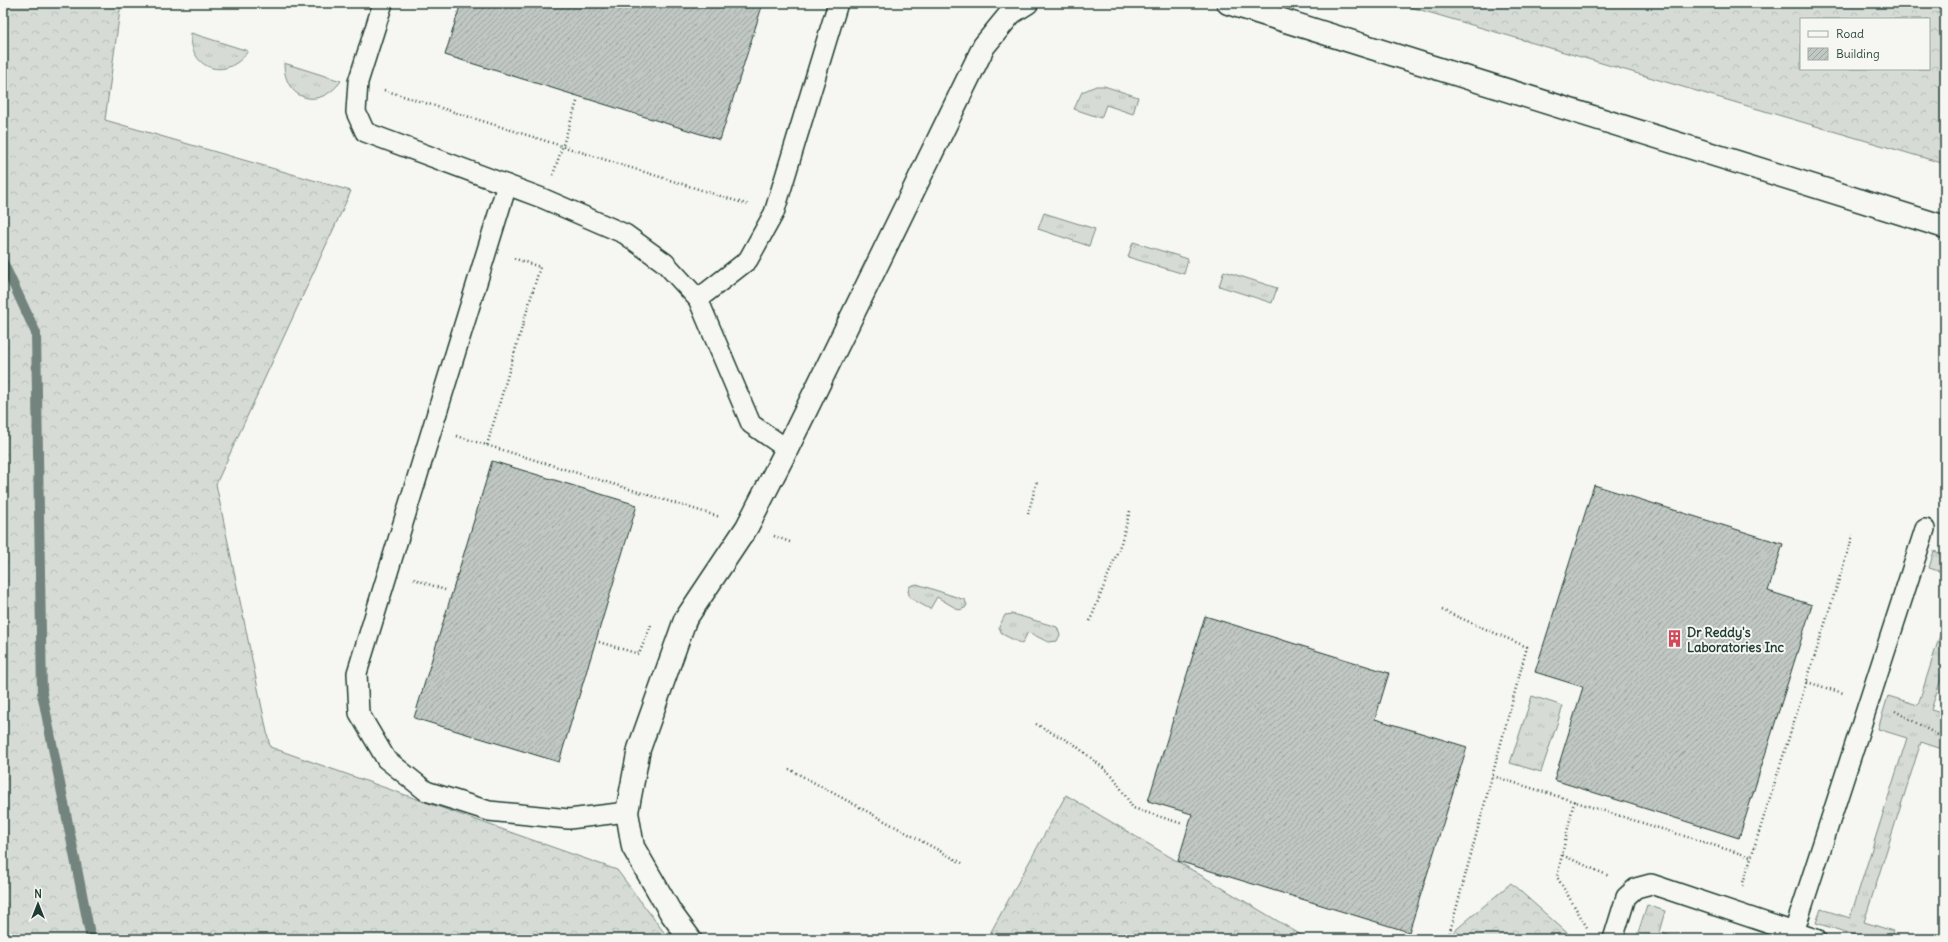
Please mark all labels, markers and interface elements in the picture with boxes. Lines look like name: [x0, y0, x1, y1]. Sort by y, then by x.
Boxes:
legend: [1800, 18, 1930, 70]
text: Road: [1836, 26, 1864, 41]
text: Building: [1836, 46, 1880, 61]
place label: Dr Reddy's Laboratories Inc: [1687, 624, 1784, 656]
building icon: Dr Reddy's Laboratories Inc: [1664, 629, 1684, 649]
north arrow: [18, 884, 58, 924]
text: N: [34, 887, 42, 901]

